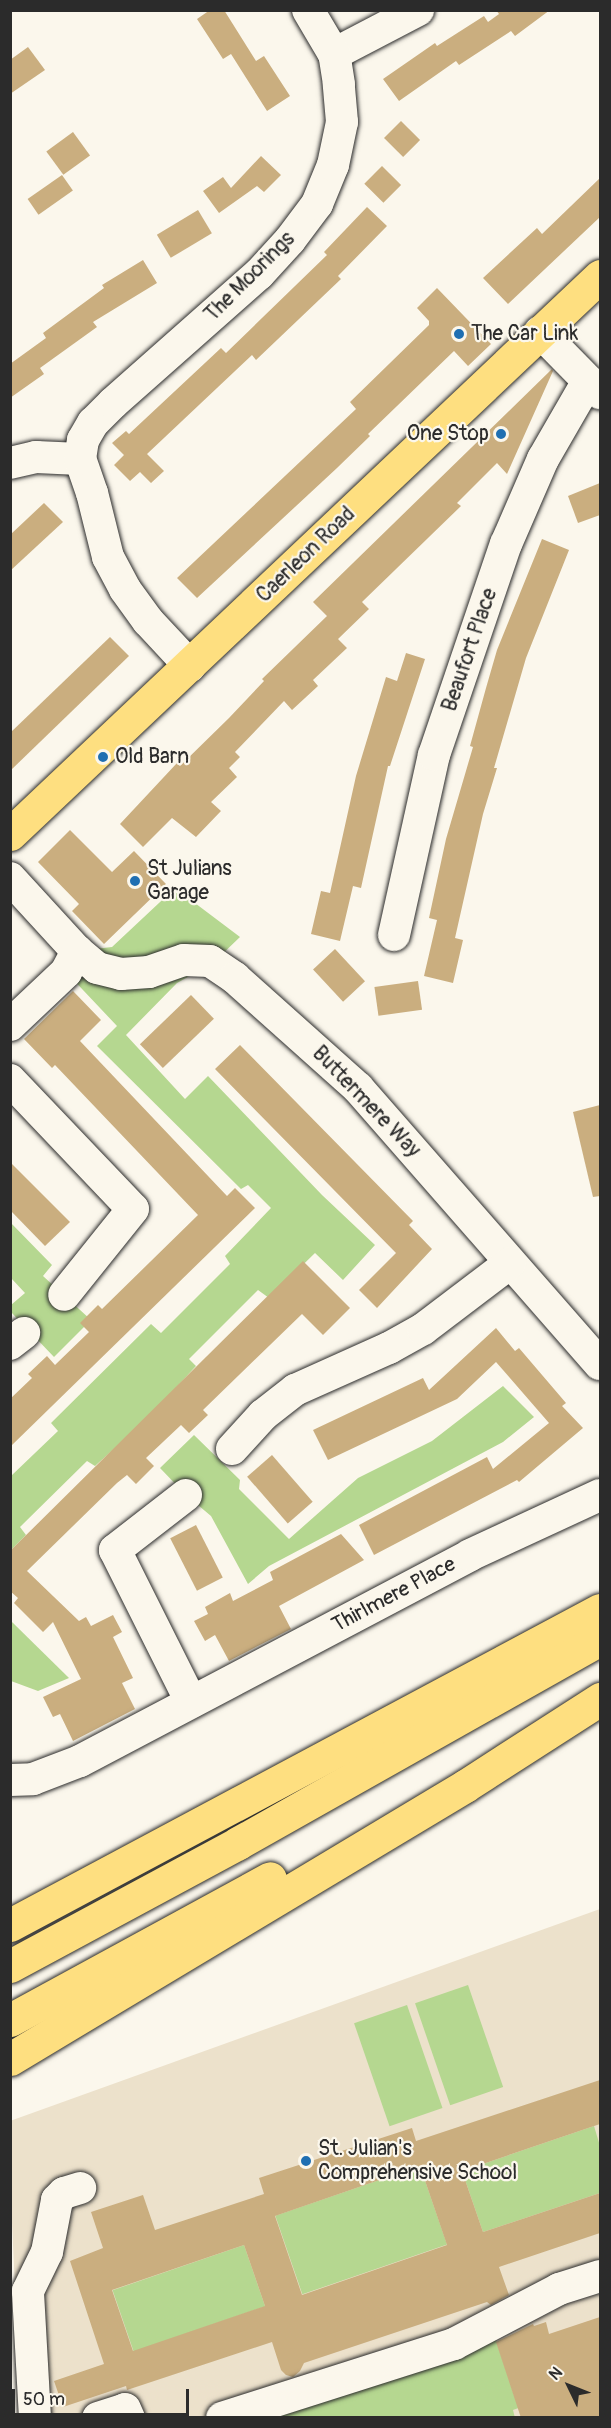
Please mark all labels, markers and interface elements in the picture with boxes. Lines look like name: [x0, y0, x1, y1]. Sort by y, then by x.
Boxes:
street label: The Moorings: [200, 227, 300, 327]
place label: The Car Link: [471, 321, 578, 347]
marker: The Car Link: [452, 327, 466, 341]
place label: One Stop: [407, 421, 489, 447]
marker: One Stop: [494, 427, 508, 441]
street label: Caerleon Road: [252, 502, 360, 608]
street label: Beaufort Place: [437, 585, 503, 715]
place label: Old Barn: [115, 744, 189, 770]
marker: Old Barn: [96, 750, 110, 764]
place label: St Julians Garage: [147, 856, 232, 906]
marker: St Julians Garage: [128, 874, 142, 888]
street label: Buttermere Way: [307, 1041, 425, 1163]
street label: Thirlmere Place: [328, 1552, 460, 1638]
place label: St. Julian's Comprehensive School: [318, 2136, 517, 2186]
marker: St. Julian's Comprehensive School: [299, 2154, 313, 2168]
north arrow: [539, 2356, 599, 2416]
text: N: [545, 2363, 567, 2385]
scale bar: [15, 2377, 192, 2415]
text: 50 m: [23, 2388, 65, 2411]

